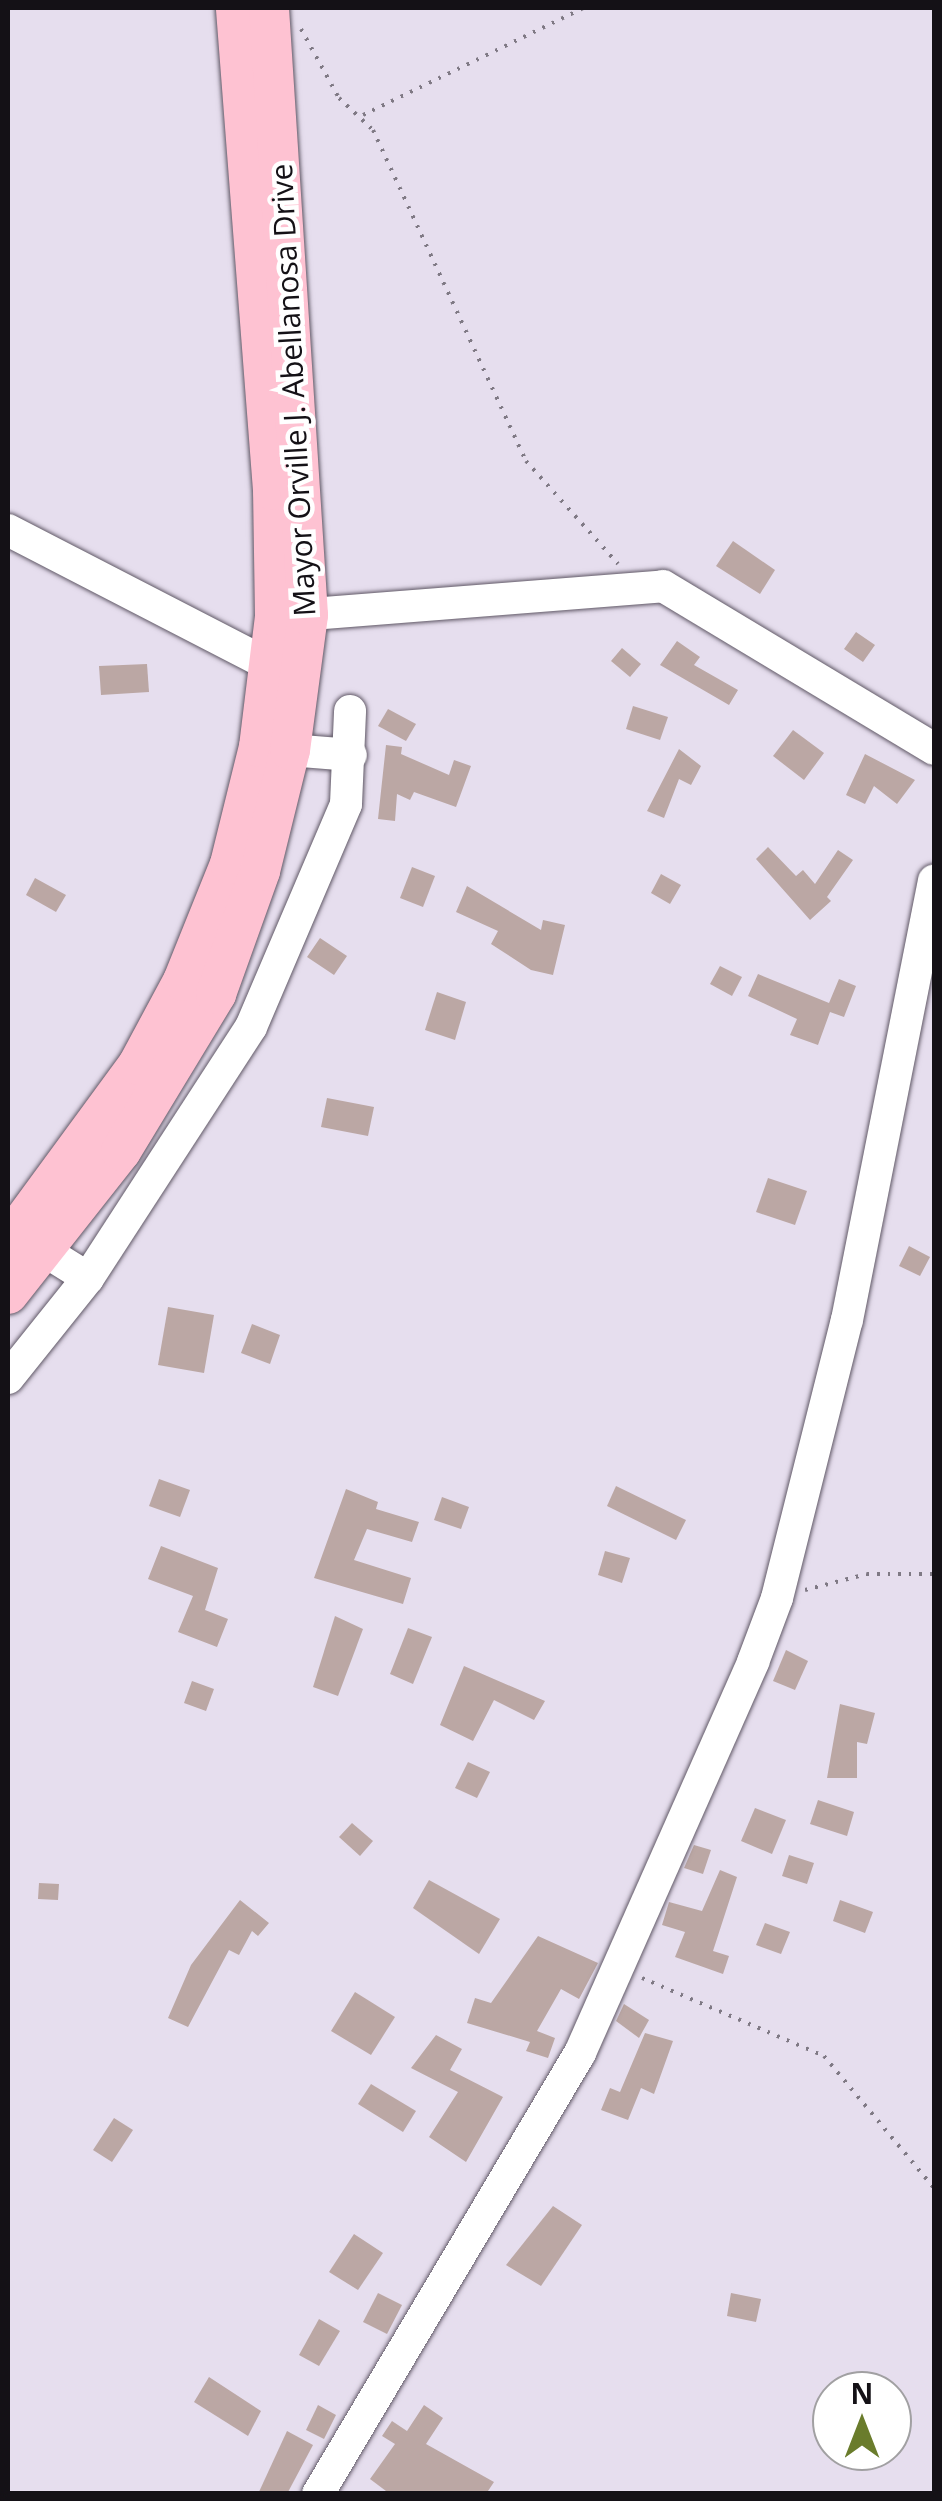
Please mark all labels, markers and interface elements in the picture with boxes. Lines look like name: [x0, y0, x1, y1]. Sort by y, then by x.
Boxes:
street label: Mayor Orville J. Abellanosa Drive: [263, 163, 323, 617]
north arrow: [812, 2371, 912, 2471]
text: N: [851, 2374, 873, 2412]

